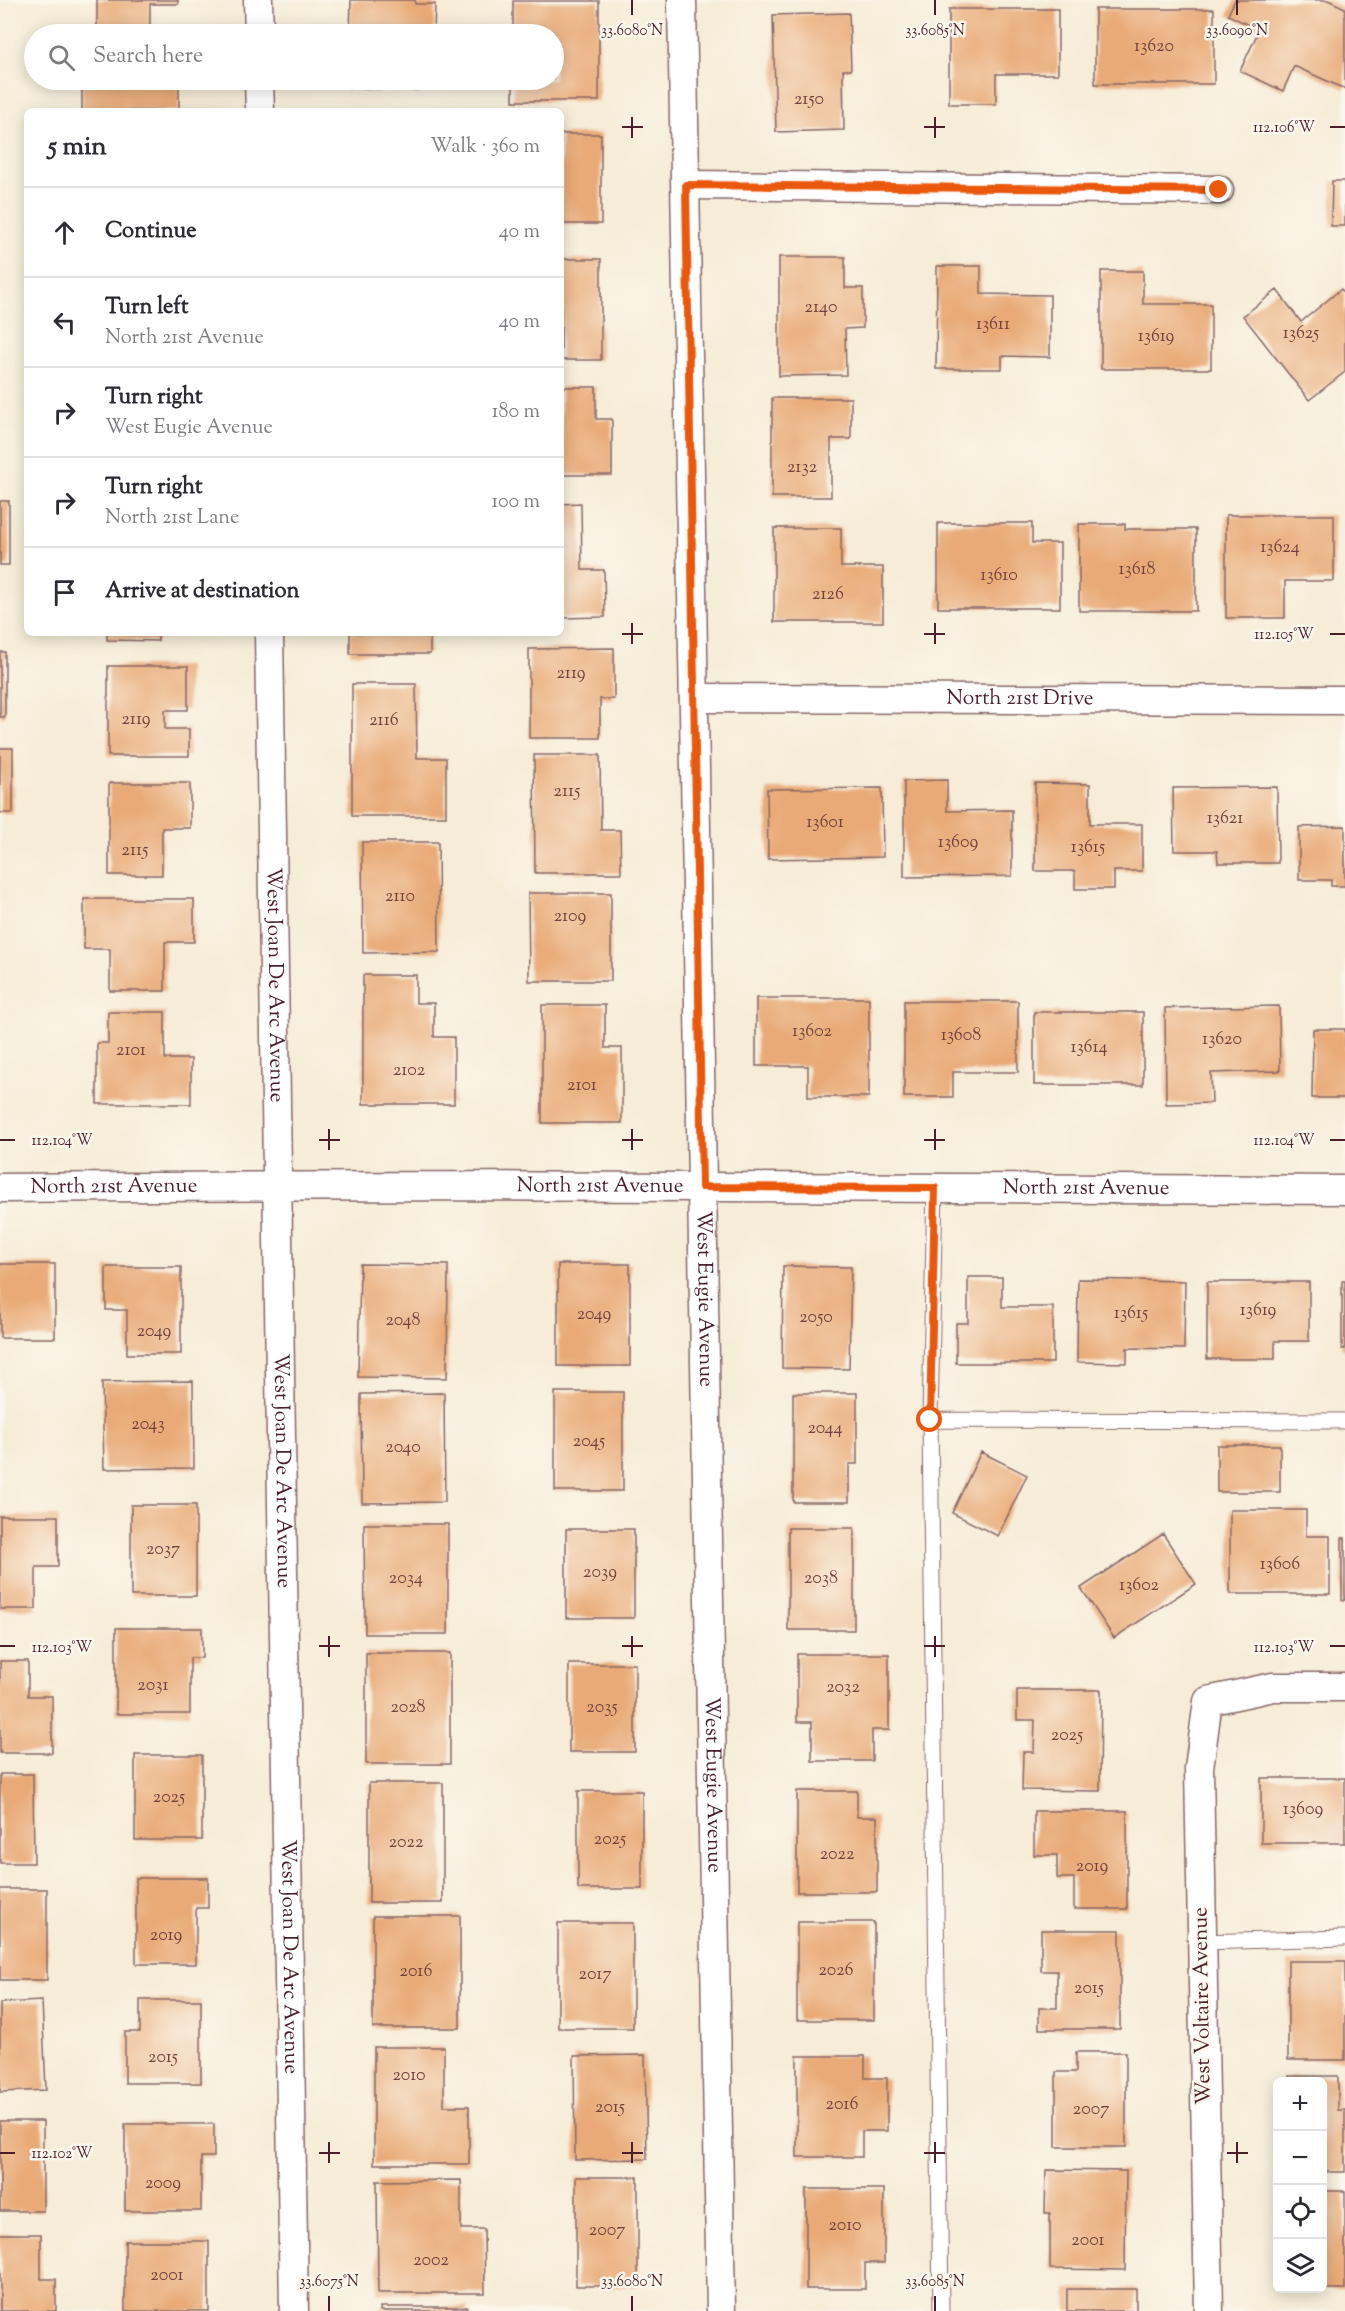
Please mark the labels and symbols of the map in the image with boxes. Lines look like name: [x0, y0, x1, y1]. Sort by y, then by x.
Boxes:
text: 33.6080°N: [601, 21, 663, 42]
text: 33.6085°N: [905, 21, 965, 42]
text: 33.6090°N: [1206, 21, 1268, 42]
house number: 13620: [1134, 34, 1174, 60]
house number: 2150: [794, 87, 824, 113]
text: 112.106°W: [1253, 118, 1315, 139]
route end: [1205, 176, 1231, 202]
house number: 2140: [805, 295, 837, 321]
house number: 13611: [976, 312, 1010, 338]
house number: 13625: [1283, 321, 1319, 347]
house number: 13619: [1138, 324, 1175, 350]
house number: 2132: [787, 455, 818, 481]
house number: 13624: [1260, 535, 1300, 561]
house number: 13618: [1118, 557, 1156, 583]
house number: 13610: [980, 563, 1018, 589]
house number: 2126: [812, 582, 844, 608]
text: 112.105°W: [1254, 625, 1314, 646]
house number: 2119: [556, 661, 586, 687]
street label: North 21st Drive: [946, 684, 1094, 714]
house number: 2119: [121, 707, 151, 733]
house number: 2116: [369, 708, 399, 734]
house number: 2115: [554, 779, 580, 805]
house number: 13621: [1207, 806, 1243, 832]
house number: 13601: [806, 810, 844, 836]
house number: 13609: [938, 830, 978, 856]
house number: 13615: [1071, 835, 1105, 861]
house number: 2115: [122, 838, 148, 864]
street label: West Joan De Arc Avenue: [257, 867, 291, 1103]
house number: 2110: [385, 884, 415, 910]
house number: 2109: [554, 904, 587, 930]
house number: 13602: [792, 1019, 833, 1045]
house number: 13608: [941, 1023, 981, 1049]
house number: 13620: [1202, 1027, 1242, 1053]
house number: 13614: [1070, 1035, 1108, 1061]
house number: 2101: [116, 1038, 146, 1064]
house number: 2102: [393, 1058, 426, 1084]
house number: 2101: [567, 1073, 597, 1099]
text: 112.104°W: [31, 1131, 93, 1152]
text: 112.104°W: [1253, 1131, 1315, 1152]
street label: North 21st Avenue: [516, 1171, 684, 1202]
street label: North 21st Avenue: [30, 1172, 198, 1203]
street label: North 21st Avenue: [1003, 1173, 1170, 1204]
street label: West Eugie Avenue: [687, 1210, 720, 1387]
house number: 13619: [1240, 1298, 1277, 1324]
house number: 13615: [1114, 1301, 1148, 1327]
house number: 2049: [577, 1302, 612, 1328]
house number: 2050: [799, 1305, 833, 1331]
house number: 2048: [385, 1308, 421, 1334]
house number: 2049: [137, 1319, 172, 1345]
street label: West Joan De Arc Avenue: [265, 1353, 298, 1589]
route start: [916, 1406, 942, 1432]
house number: 2043: [131, 1412, 165, 1438]
house number: 2044: [807, 1416, 843, 1442]
house number: 2045: [573, 1429, 605, 1455]
house number: 2040: [385, 1435, 421, 1461]
house number: 2037: [146, 1537, 180, 1563]
house number: 13606: [1260, 1552, 1300, 1578]
house number: 2039: [583, 1560, 617, 1586]
house number: 2034: [389, 1566, 423, 1592]
house number: 2038: [804, 1566, 838, 1592]
house number: 13602: [1119, 1573, 1160, 1599]
text: 112.103°W: [32, 1638, 93, 1659]
text: 112.103°W: [1254, 1638, 1315, 1659]
house number: 2031: [137, 1673, 169, 1699]
house number: 2032: [826, 1675, 860, 1701]
house number: 2028: [390, 1695, 426, 1721]
house number: 2035: [586, 1695, 618, 1721]
street label: West Eugie Avenue: [696, 1696, 729, 1873]
house number: 2025: [1051, 1723, 1083, 1749]
house number: 2025: [153, 1785, 185, 1811]
house number: 13609: [1283, 1797, 1323, 1823]
house number: 2025: [594, 1827, 626, 1853]
house number: 2022: [389, 1830, 424, 1856]
street label: West Joan De Arc Avenue: [272, 1839, 305, 2074]
house number: 2022: [820, 1842, 855, 1868]
house number: 2019: [1076, 1854, 1108, 1880]
street label: West Voltaire Avenue: [1186, 1907, 1220, 2105]
house number: 2019: [150, 1923, 182, 1949]
house number: 2026: [818, 1958, 854, 1984]
house number: 2016: [400, 1959, 432, 1985]
house number: 2017: [579, 1962, 611, 1988]
house number: 2015: [1074, 1976, 1104, 2002]
house number: 2015: [148, 2045, 178, 2071]
house number: 2010: [392, 2063, 426, 2089]
house number: 2016: [826, 2092, 858, 2118]
house number: 2015: [595, 2095, 625, 2121]
house number: 2007: [1073, 2097, 1109, 2123]
text: 112.102°W: [32, 2144, 93, 2165]
house number: 2009: [145, 2171, 181, 2197]
house number: 2010: [828, 2213, 862, 2239]
house number: 2007: [589, 2218, 625, 2244]
house number: 2001: [1071, 2228, 1105, 2254]
house number: 2002: [413, 2248, 449, 2274]
house number: 2001: [150, 2263, 184, 2289]
text: 33.6075°N: [299, 2272, 359, 2293]
text: 33.6080°N: [601, 2272, 663, 2293]
text: 33.6085°N: [905, 2272, 965, 2293]

